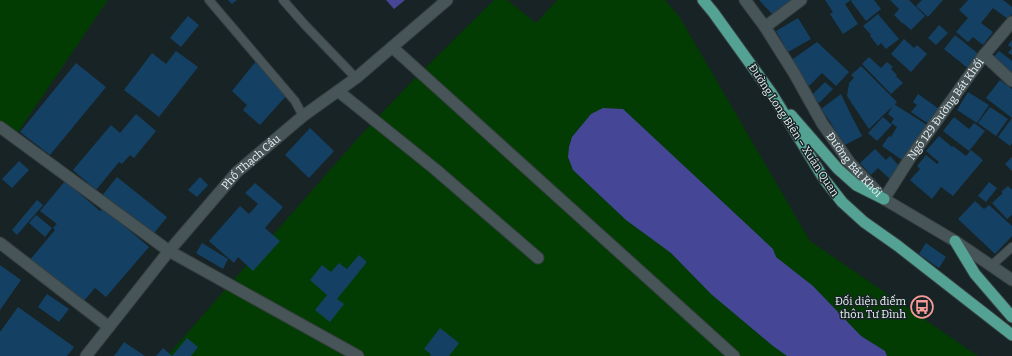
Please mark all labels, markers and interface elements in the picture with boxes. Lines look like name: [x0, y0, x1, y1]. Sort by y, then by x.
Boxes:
street label: Ngõ 129 Đường Bát Khối: [905, 55, 987, 163]
street label: Đường Long Biên – Xuân Quan: [746, 61, 841, 199]
street label: Đường Bát Khối: [824, 130, 885, 200]
street label: Phố Thạch Cầu: [219, 132, 283, 192]
place label: Đối diện điếm thôn Tư Đình: [835, 294, 907, 321]
bus stop icon: Đối diện điếm thôn Tư Đình: [909, 294, 935, 320]

